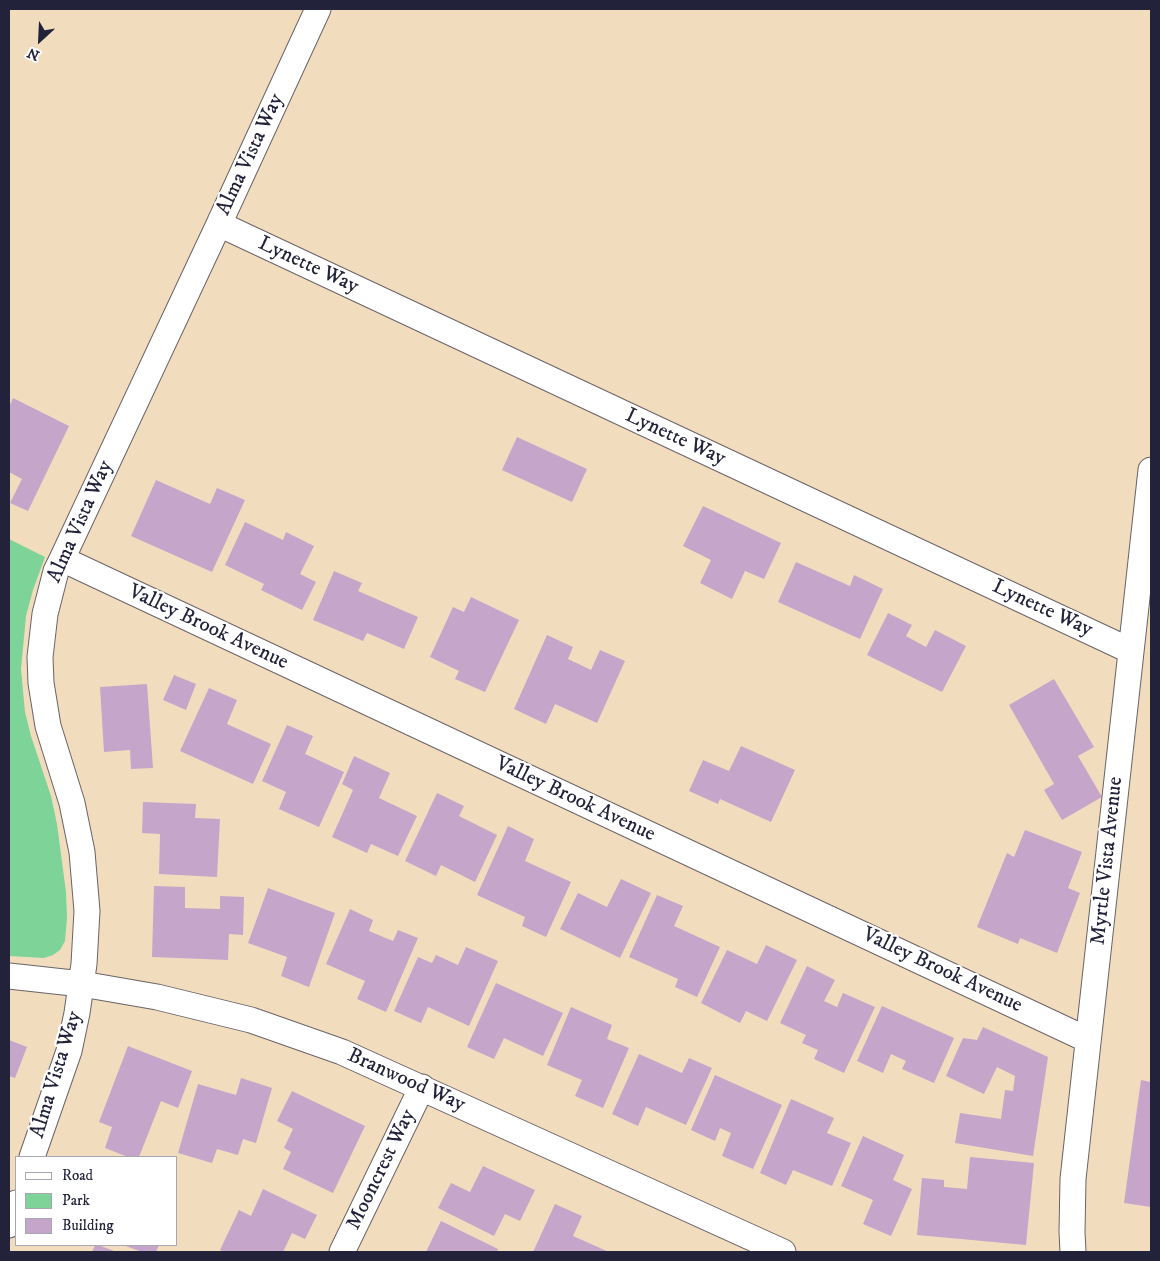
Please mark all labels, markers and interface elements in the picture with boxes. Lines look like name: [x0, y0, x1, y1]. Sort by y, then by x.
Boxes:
north arrow: [15, 15, 65, 65]
text: N: [25, 43, 43, 64]
street label: Alma Vista Way: [212, 90, 290, 220]
street label: Lynette Way: [254, 232, 362, 300]
street label: Lynette Way: [621, 404, 729, 472]
street label: Alma Vista Way: [43, 457, 119, 587]
street label: Lynette Way: [988, 575, 1096, 643]
street label: Valley Brook Avenue: [124, 580, 292, 676]
street label: Valley Brook Avenue: [491, 752, 659, 848]
street label: Myrtle Vista Avenue: [1087, 776, 1129, 946]
street label: Valley Brook Avenue: [858, 923, 1026, 1019]
street label: Alma Vista Way: [26, 1009, 88, 1141]
street label: Branwood Way: [343, 1044, 469, 1118]
street label: Mooncrest Way: [342, 1106, 422, 1234]
legend: [15, 1156, 178, 1246]
text: Road: [62, 1166, 93, 1185]
text: Park: [62, 1191, 90, 1210]
text: Building: [62, 1216, 114, 1235]

